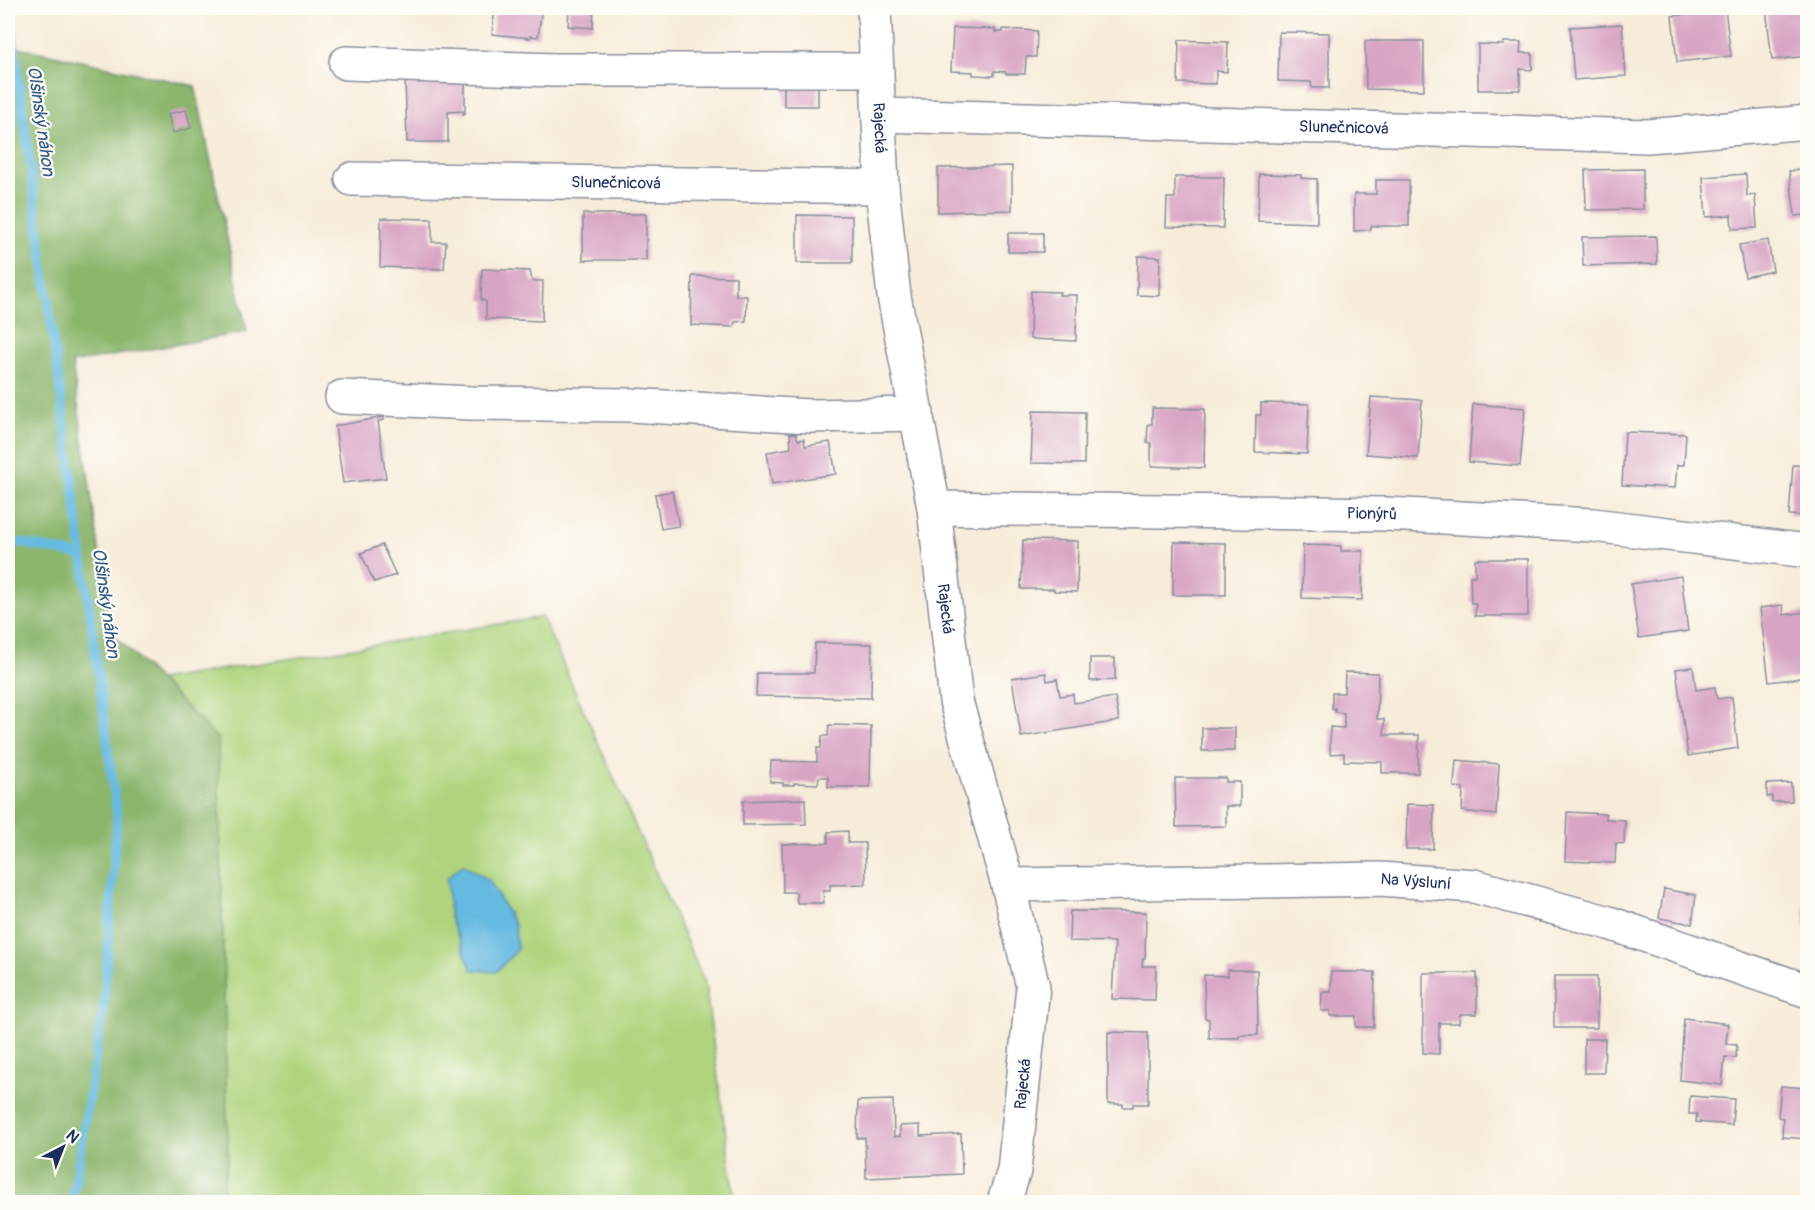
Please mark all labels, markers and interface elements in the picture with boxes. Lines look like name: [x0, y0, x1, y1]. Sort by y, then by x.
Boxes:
water label: Olšinský náhon: [22, 65, 60, 178]
street label: Rajecká: [868, 102, 890, 154]
street label: Slunečnicová: [1299, 116, 1389, 139]
street label: Slunečnicová: [571, 172, 661, 194]
street label: Pionýrů: [1347, 503, 1398, 525]
water label: Olšinský náhon: [87, 547, 125, 660]
street label: Rajecká: [933, 582, 958, 635]
street label: Na Výsluní: [1380, 869, 1452, 894]
street label: Rajecká: [1010, 1058, 1036, 1110]
north arrow: [33, 1117, 93, 1177]
text: N: [62, 1126, 83, 1148]

